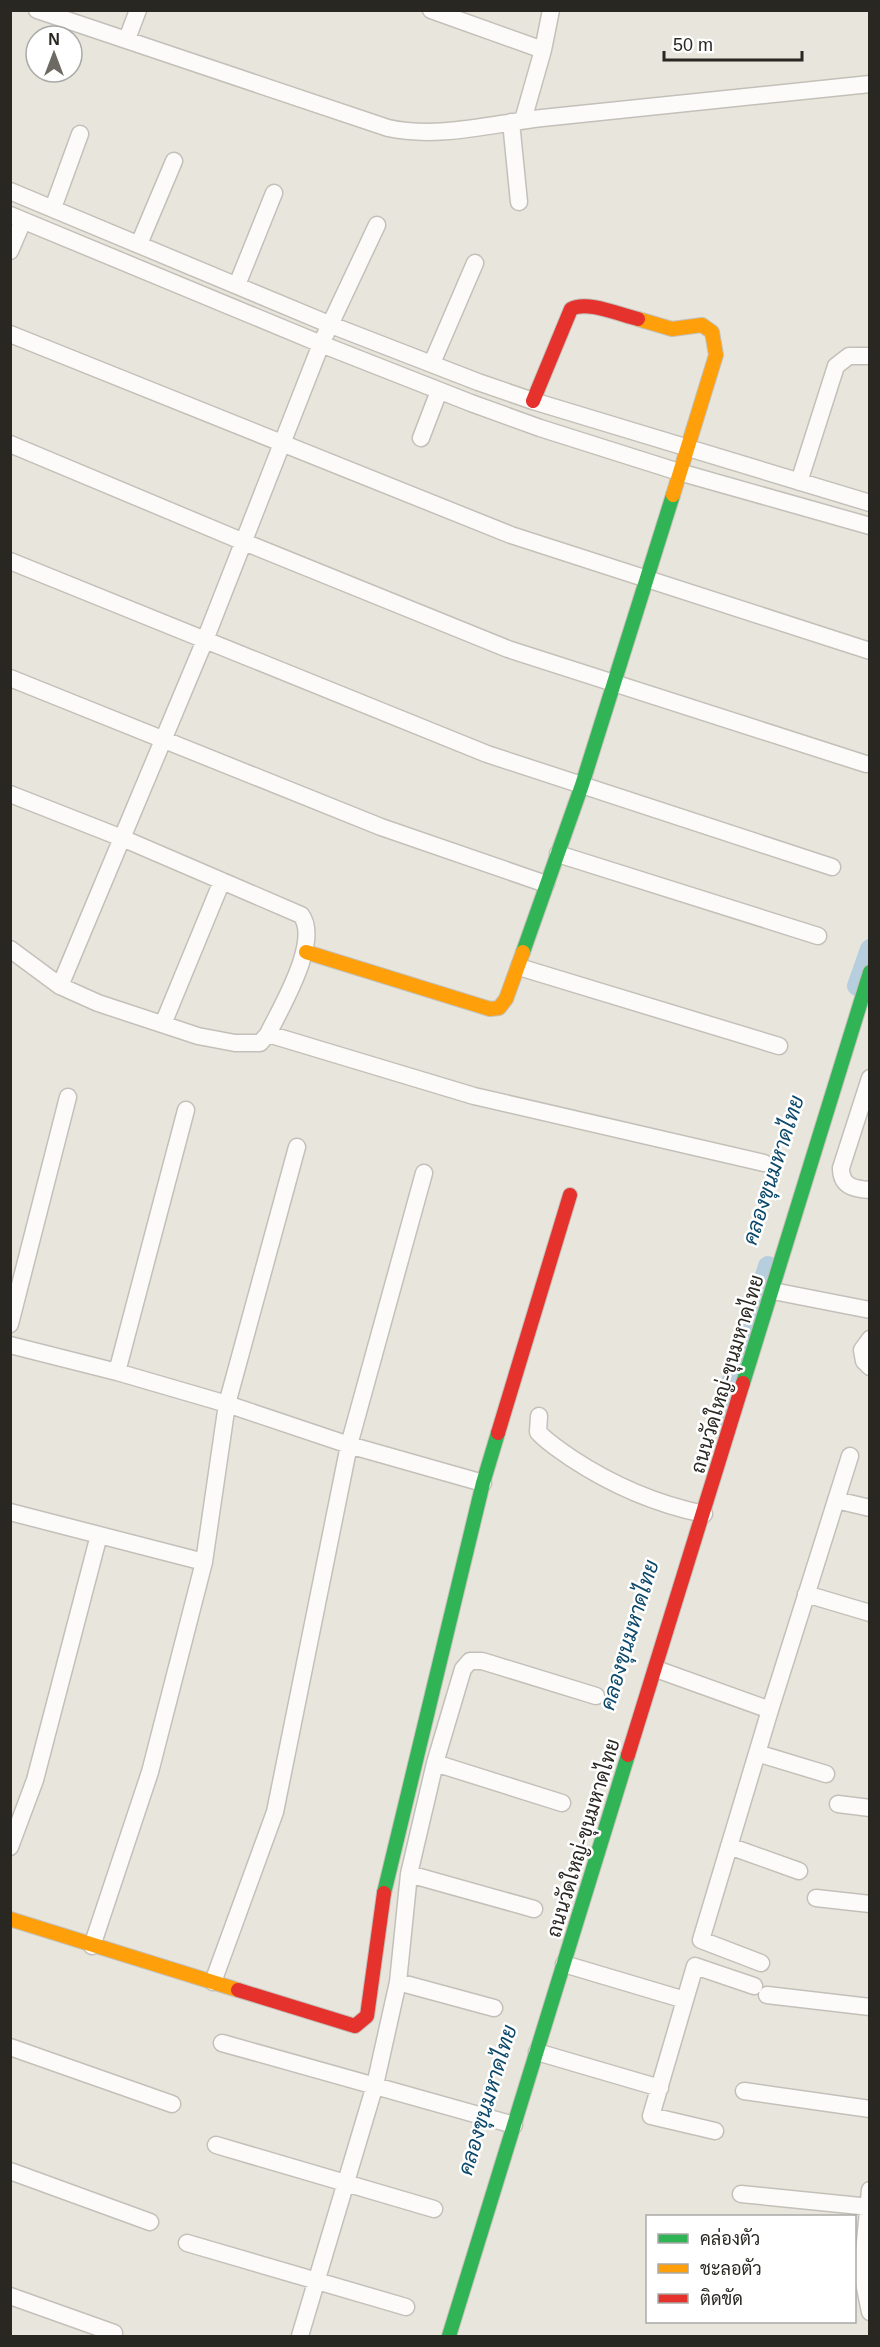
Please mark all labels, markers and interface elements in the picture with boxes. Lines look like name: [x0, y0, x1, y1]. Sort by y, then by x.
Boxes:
north arrow: [24, 24, 84, 84]
scale bar: [664, 24, 802, 62]
text: N: [48, 31, 60, 48]
text: 50 m: [673, 35, 713, 55]
water label: คลองขุนมหาดไทย: [737, 1092, 811, 1248]
street label: ถนนวัดใหญ่-ขุนมหาดไทย: [684, 1272, 771, 1477]
water label: คลองขุนมหาดไทย: [594, 1557, 666, 1714]
street label: ถนนวัดใหญ่-ขุนมหาดไทย: [540, 1736, 627, 1941]
water label: คลองขุนมหาดไทย: [452, 2022, 524, 2179]
legend: [646, 2215, 856, 2323]
text: คล่องตัว: [700, 2227, 760, 2249]
text: ชะลอตัว: [700, 2258, 762, 2279]
text: ติดขัด: [700, 2288, 743, 2309]

